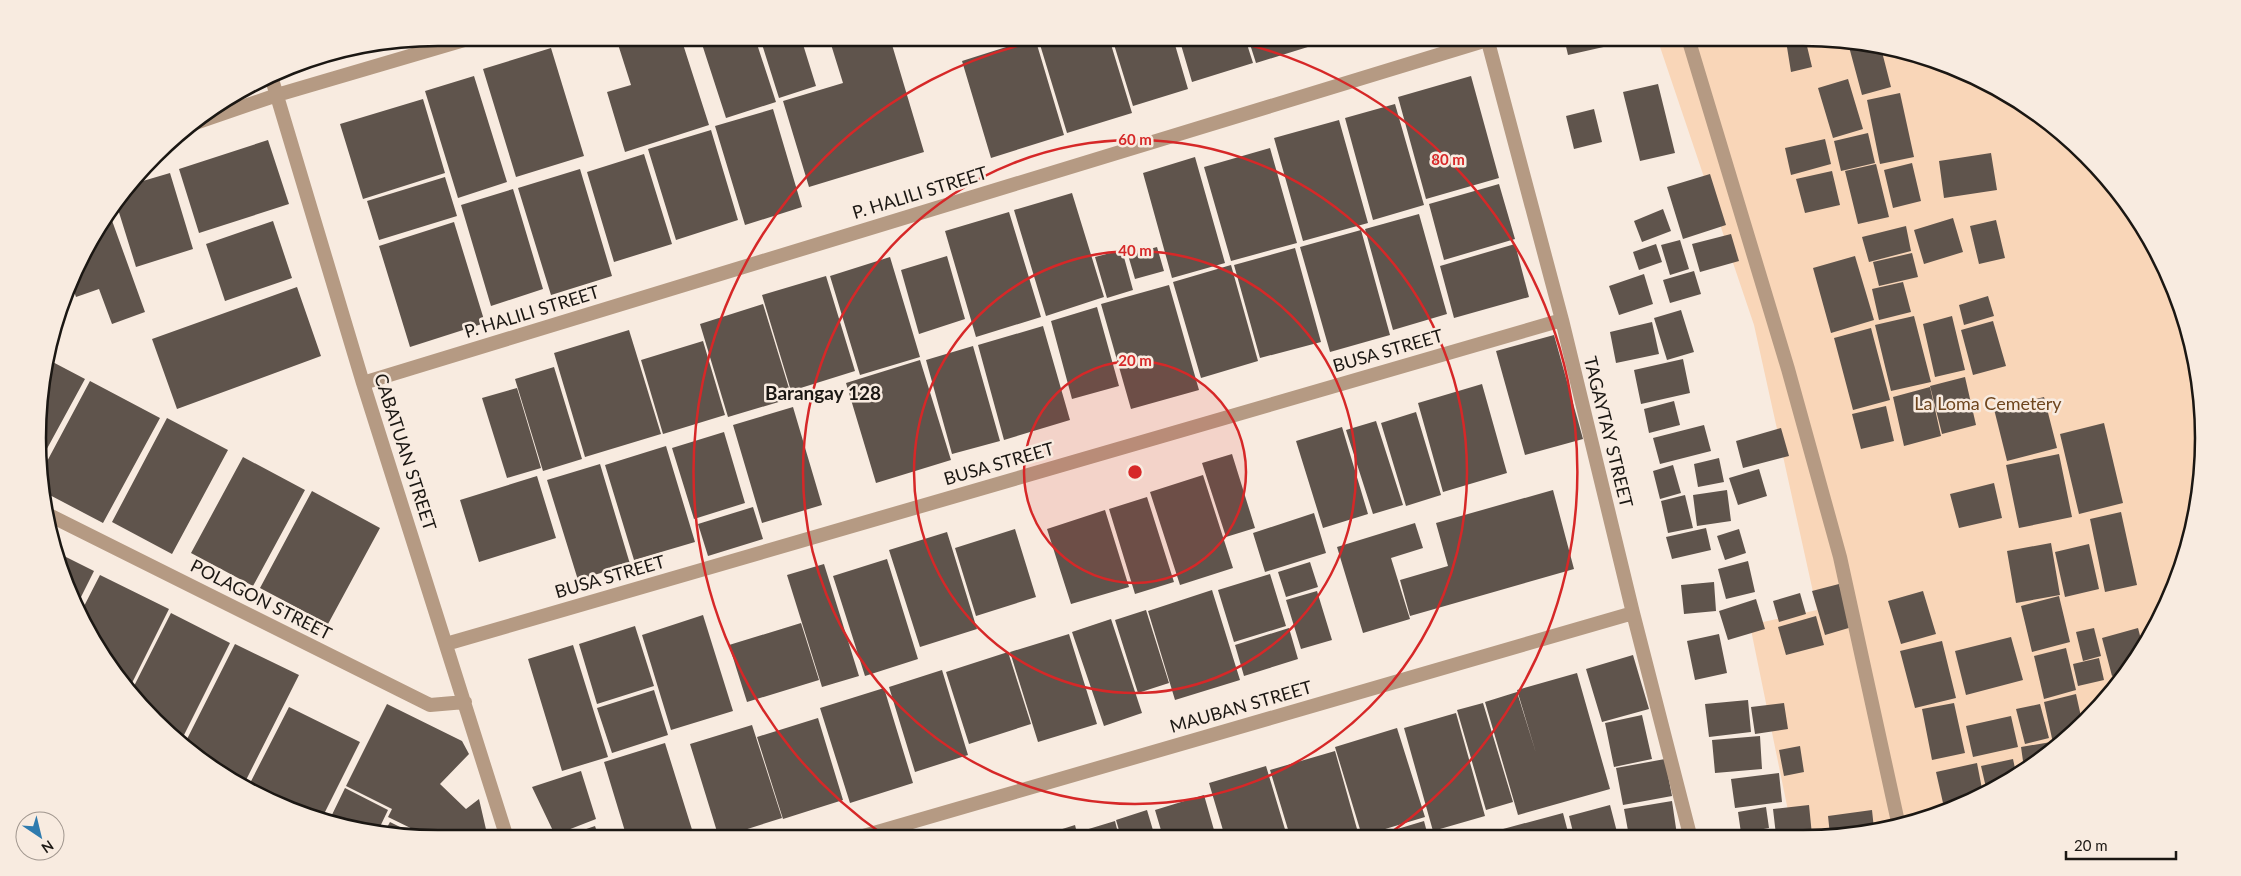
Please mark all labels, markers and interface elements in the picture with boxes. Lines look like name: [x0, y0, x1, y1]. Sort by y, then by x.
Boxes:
text: 60 m: [1118, 130, 1152, 148]
text: 80 m: [1431, 150, 1465, 168]
street label: P. HALILI STREET: [850, 161, 990, 223]
text: 40 m: [1118, 241, 1152, 259]
street label: P. HALILI STREET: [462, 280, 602, 342]
street label: BUSA STREET: [1330, 324, 1446, 376]
text: 20 m: [1118, 351, 1152, 369]
street label: TAGAYTAY STREET: [1580, 354, 1638, 510]
street label: CABATUAN STREET: [370, 370, 442, 533]
district label: Barangay 128: [765, 381, 881, 404]
park label: La Loma Cemetery: [1914, 392, 2062, 414]
street label: BUSA STREET: [941, 437, 1057, 489]
centre of rings: [1126, 463, 1144, 481]
street label: BUSA STREET: [552, 550, 668, 602]
street label: POLAGON STREET: [187, 554, 336, 644]
street label: MAUBAN STREET: [1167, 675, 1315, 737]
north arrow: [15, 811, 65, 861]
scale bar: [2066, 828, 2176, 860]
text: 20 m: [2074, 836, 2108, 854]
text: N: [38, 837, 57, 857]

